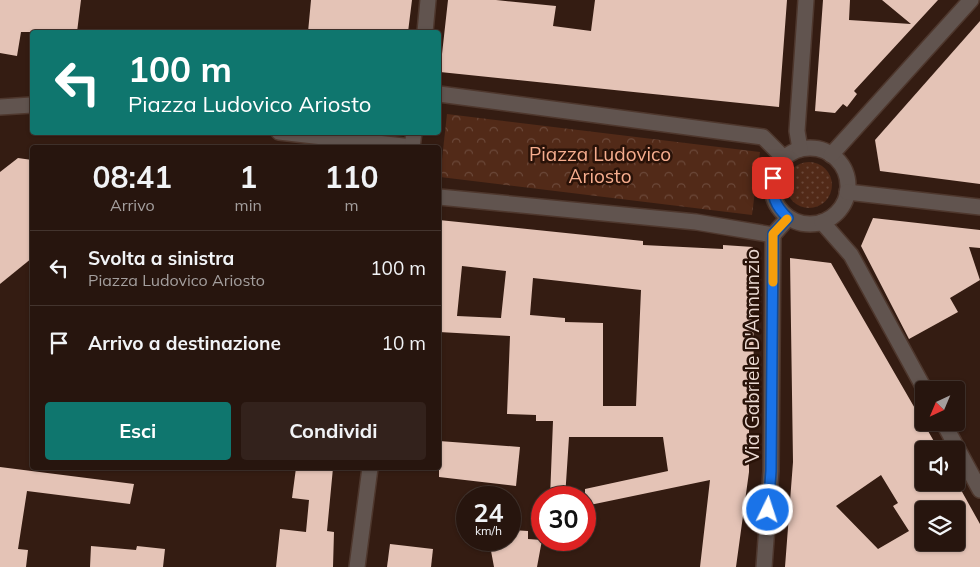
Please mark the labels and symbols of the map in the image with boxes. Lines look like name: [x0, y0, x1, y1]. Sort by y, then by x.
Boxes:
park label: Piazza Ludovico Ariosto: [529, 142, 671, 188]
pin: [752, 157, 794, 199]
street label: Via Gabriele D'Annunzio: [740, 249, 764, 463]
north arrow: [915, 381, 965, 431]
position arrow: [741, 483, 793, 535]
speed limit sign: 30: [531, 486, 596, 551]

